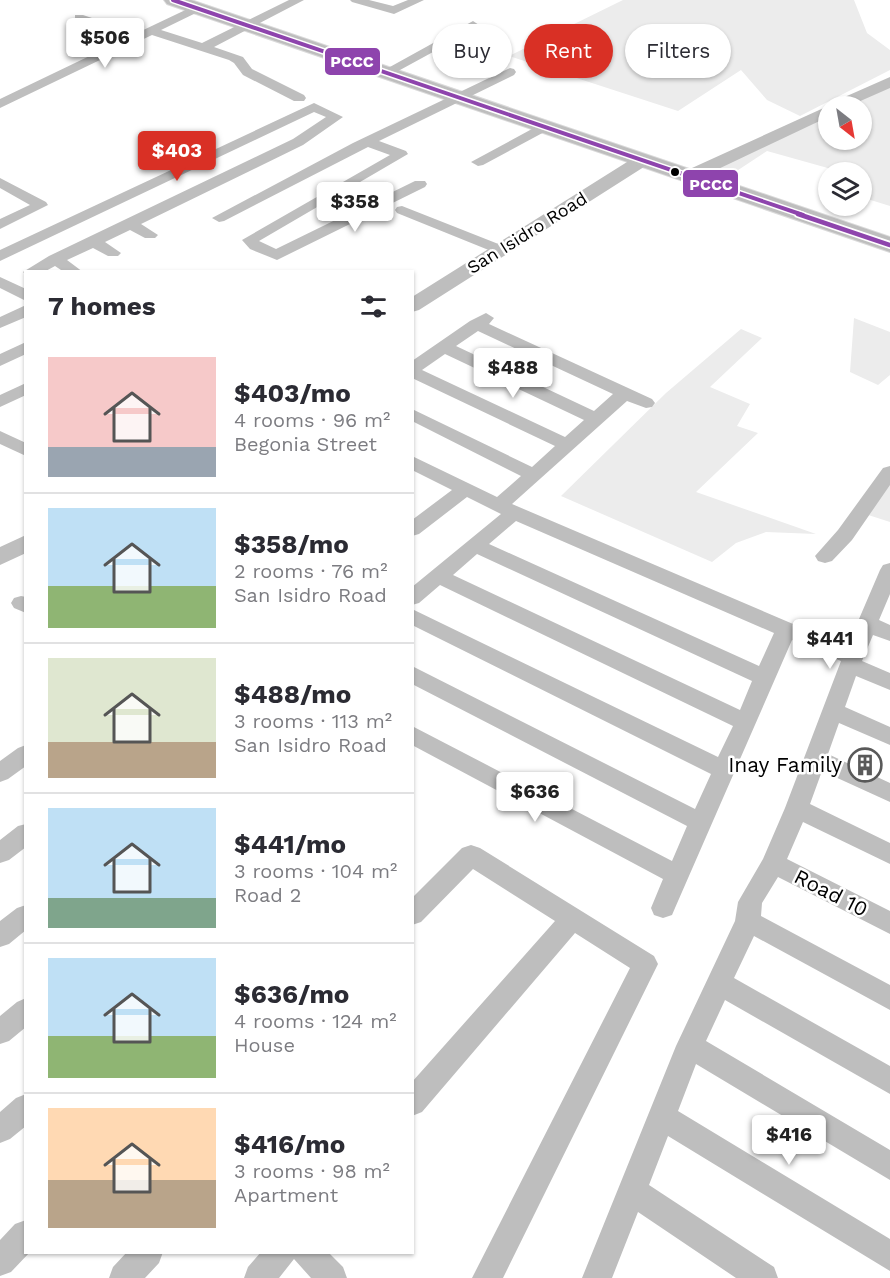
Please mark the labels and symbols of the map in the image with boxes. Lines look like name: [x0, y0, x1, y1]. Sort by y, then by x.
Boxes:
pin: $506: [69, 18, 141, 69]
line badge: PCCC: [324, 47, 381, 76]
text: PCCC: [330, 52, 374, 71]
north arrow: [818, 96, 872, 150]
pin: $403: [141, 131, 213, 182]
unlabelled marker: [669, 166, 681, 178]
line badge: PCCC: [682, 169, 739, 198]
text: PCCC: [689, 175, 733, 194]
pin: $358: [319, 182, 391, 233]
street label: San Isidro Road: [463, 187, 591, 278]
pin: $488: [477, 348, 549, 399]
pin: $441: [794, 619, 866, 670]
building icon: Inay Family: [847, 747, 883, 783]
place label: Inay Family: [728, 752, 842, 777]
pin: $636: [499, 772, 571, 823]
street label: Road 10: [790, 863, 872, 922]
pin: $416: [753, 1115, 825, 1166]

